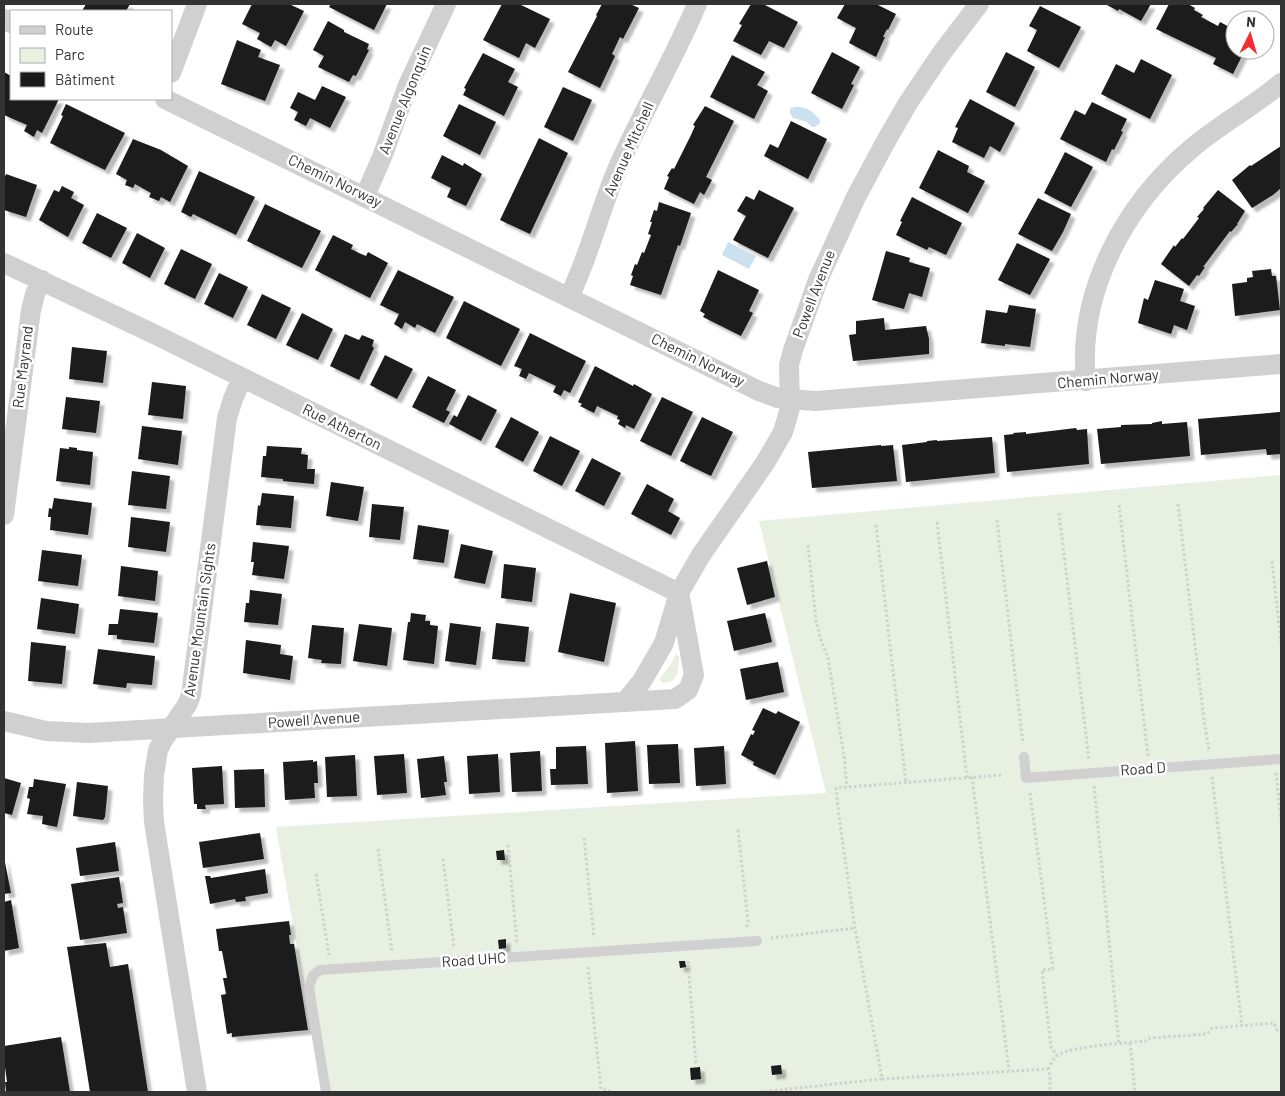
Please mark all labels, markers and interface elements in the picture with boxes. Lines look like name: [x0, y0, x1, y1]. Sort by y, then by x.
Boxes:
legend: [10, 10, 172, 100]
north arrow: [1225, 10, 1275, 60]
text: N: [1246, 13, 1257, 30]
text: Route: [55, 20, 94, 38]
street label: Avenue Algonquin: [374, 43, 434, 157]
text: Parc: [55, 45, 85, 63]
text: Bâtiment: [55, 70, 115, 88]
street label: Avenue Mitchell: [599, 99, 657, 198]
street label: Chemin Norway: [286, 150, 385, 211]
street label: Powell Avenue: [788, 247, 838, 340]
street label: Rue Mayrand: [8, 325, 36, 409]
street label: Chemin Norway: [649, 329, 748, 390]
street label: Chemin Norway: [1056, 365, 1159, 391]
street label: Rue Atherton: [300, 399, 385, 453]
street label: Avenue Mountain Sights: [179, 542, 219, 698]
street label: Powell Avenue: [267, 707, 361, 731]
street label: Road D: [1120, 757, 1166, 779]
street label: Road UHC: [441, 948, 507, 970]

